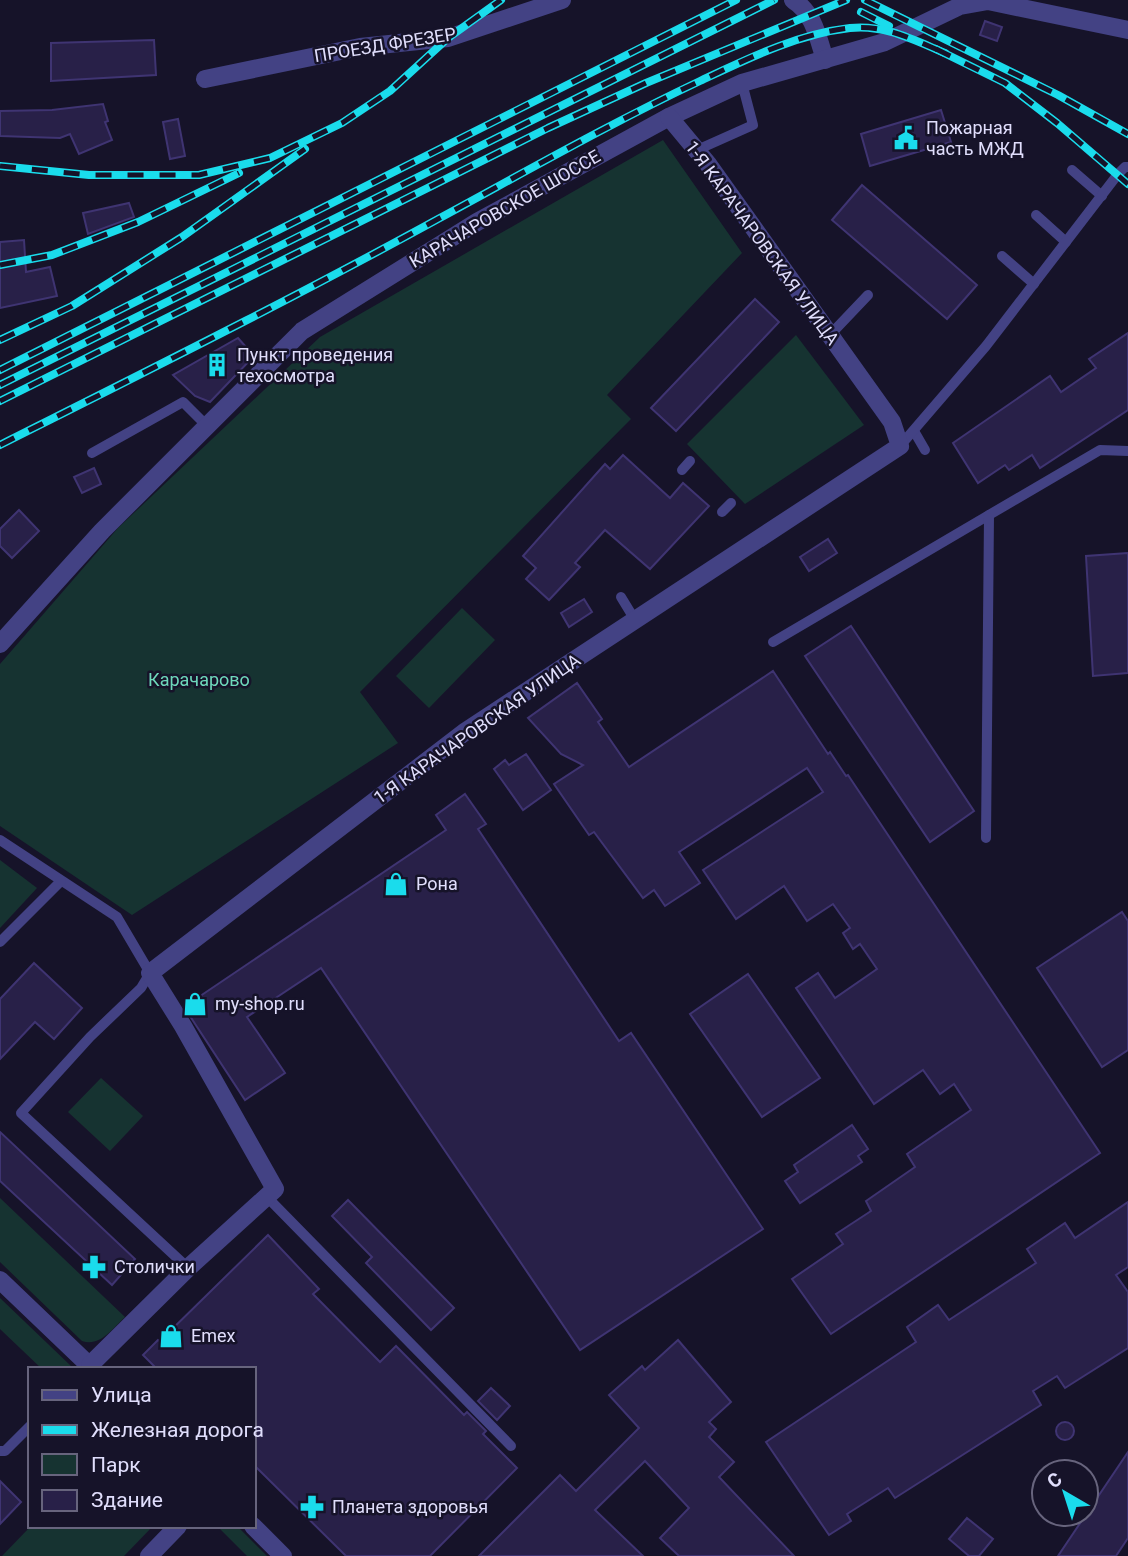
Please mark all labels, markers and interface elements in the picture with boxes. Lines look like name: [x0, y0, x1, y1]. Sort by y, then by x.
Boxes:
street label: ПРОЕЗД ФРЕЗЕР: [313, 23, 457, 66]
place label: Пожарная часть МЖД: [926, 117, 1024, 159]
public building icon: Пожарная часть МЖД: [892, 124, 920, 152]
street label: 1-Я КАРАЧАРОВСКАЯ УЛИЦА: [681, 136, 844, 349]
street label: КАРАЧАРОВСКОЕ ШОССЕ: [406, 145, 604, 272]
place label: Пункт проведения техосмотра: [237, 344, 393, 386]
building icon: Пункт проведения техосмотра: [203, 351, 231, 379]
street label: 1-Я КАРАЧАРОВСКАЯ УЛИЦА: [369, 649, 584, 808]
park label: Карачарово: [148, 669, 250, 690]
shop icon: Рона: [382, 870, 410, 898]
place label: Рона: [416, 873, 458, 894]
shop icon: my-shop.ru: [181, 990, 209, 1018]
place label: my-shop.ru: [215, 993, 305, 1014]
pharmacy icon: Столички: [80, 1253, 108, 1281]
place label: Столички: [114, 1256, 195, 1277]
shop icon: Emex: [157, 1322, 185, 1350]
place label: Emex: [191, 1325, 236, 1346]
legend: [28, 1367, 256, 1528]
text: Улица: [91, 1383, 152, 1407]
text: Железная дорога: [91, 1418, 264, 1442]
text: Парк: [91, 1453, 141, 1477]
north arrow: [1030, 1458, 1100, 1528]
text: С: [1043, 1467, 1067, 1493]
text: Здание: [91, 1488, 163, 1512]
pharmacy icon: Планета здоровья: [298, 1493, 326, 1521]
place label: Планета здоровья: [332, 1496, 488, 1517]

